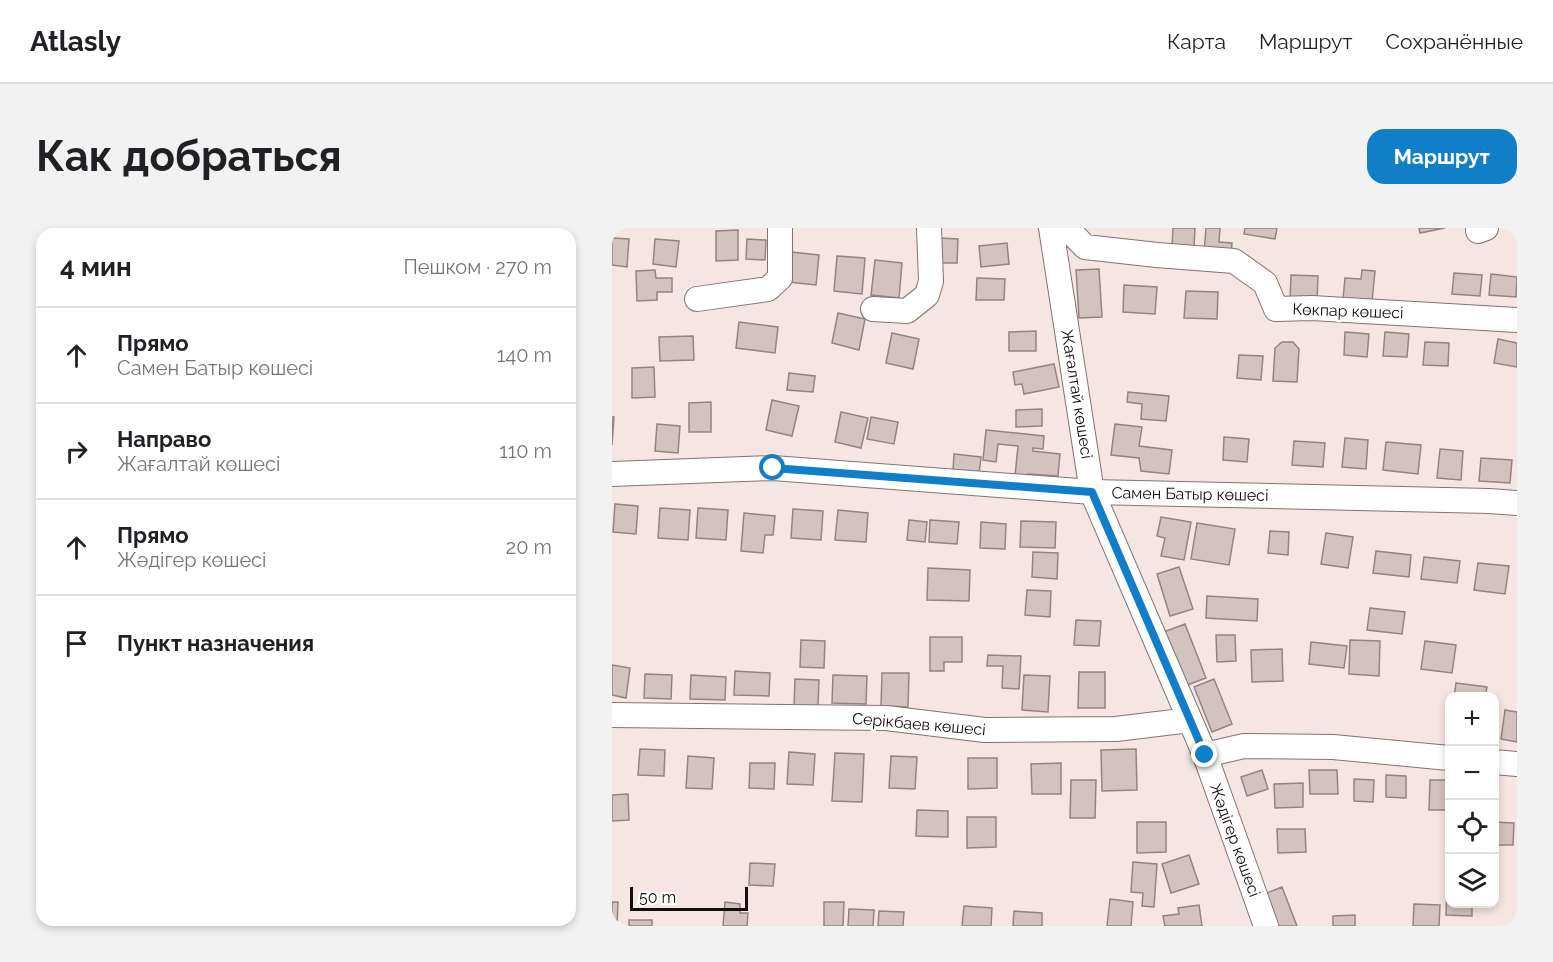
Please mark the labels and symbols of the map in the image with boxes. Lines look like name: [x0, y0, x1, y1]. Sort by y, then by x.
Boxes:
street label: Көкпар көшесі: [1292, 300, 1404, 322]
street label: Жағалтай көшесі: [1057, 328, 1097, 460]
route start: [759, 454, 785, 480]
street label: Самен Батыр көшесі: [1111, 483, 1269, 505]
street label: Серікбаев көшесі: [851, 709, 987, 739]
route end: [1191, 741, 1217, 767]
street label: Жәдігер көшесі: [1206, 781, 1264, 899]
scale bar: [630, 884, 748, 912]

